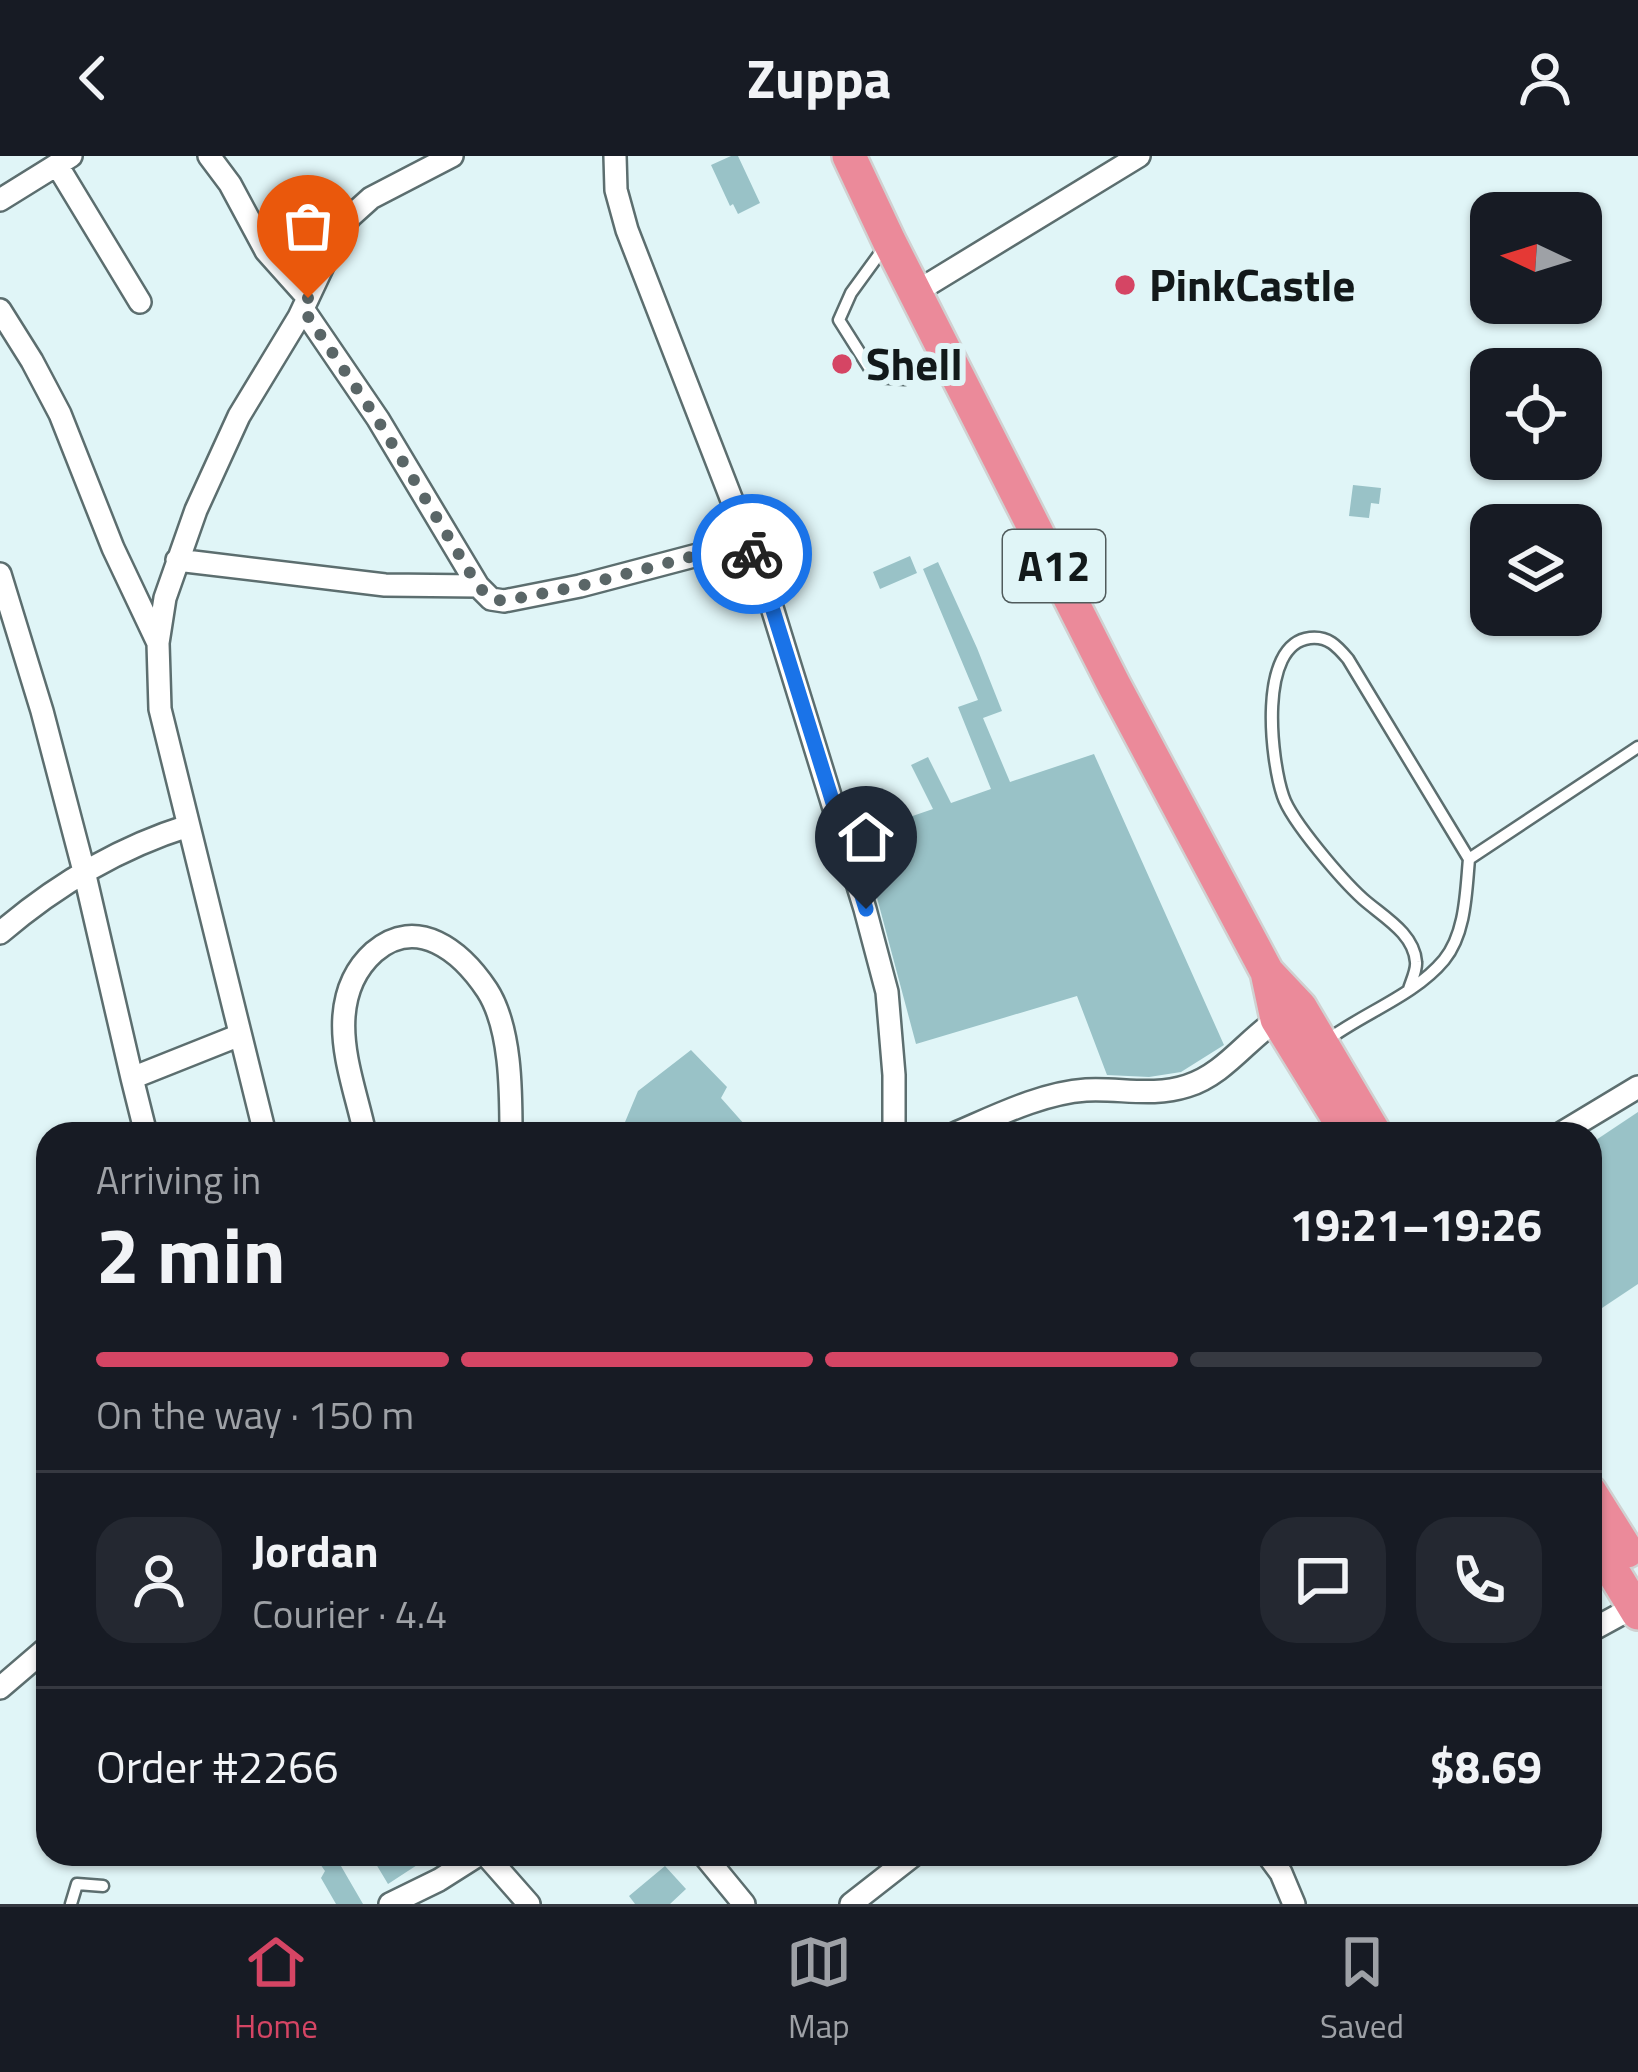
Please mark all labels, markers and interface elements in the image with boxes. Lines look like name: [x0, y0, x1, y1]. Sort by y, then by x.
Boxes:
text: Zuppa: [747, 37, 891, 119]
icon: back: [60, 45, 126, 111]
icon: person: [1512, 45, 1578, 111]
pin: [257, 175, 359, 298]
north arrow: [1470, 192, 1602, 324]
map controls: [1470, 192, 1602, 636]
icon: bag: [275, 193, 341, 259]
place label: PinkCastle: [1149, 250, 1355, 318]
marker: PinkCastle: [1112, 272, 1138, 298]
place label: Shell: [866, 329, 963, 397]
button: locate: [1470, 348, 1602, 480]
marker: Shell: [829, 351, 855, 377]
courier: [692, 494, 812, 614]
button: layers: [1470, 504, 1602, 636]
icon: bike: [719, 521, 785, 587]
road number: A12: [1003, 530, 1105, 602]
pin: [815, 786, 917, 909]
icon: home: [833, 804, 899, 870]
text: Arriving in: [96, 1150, 261, 1209]
text: 19:21–19:26: [1290, 1190, 1542, 1258]
text: 2 min: [96, 1195, 286, 1313]
text: On the way · 150 m: [96, 1385, 414, 1444]
text: Jordan: [252, 1516, 379, 1584]
button: person: [96, 1517, 222, 1643]
button: chat: [1260, 1517, 1386, 1643]
button: phone: [1416, 1517, 1542, 1643]
text: Courier · 4.4: [252, 1584, 447, 1643]
text: Order #2266: [96, 1732, 339, 1800]
text: $8.69: [1430, 1732, 1542, 1800]
tab: Home: [234, 1929, 318, 2051]
tab: Map: [786, 1929, 852, 2051]
tab: Saved: [1320, 1929, 1404, 2051]

